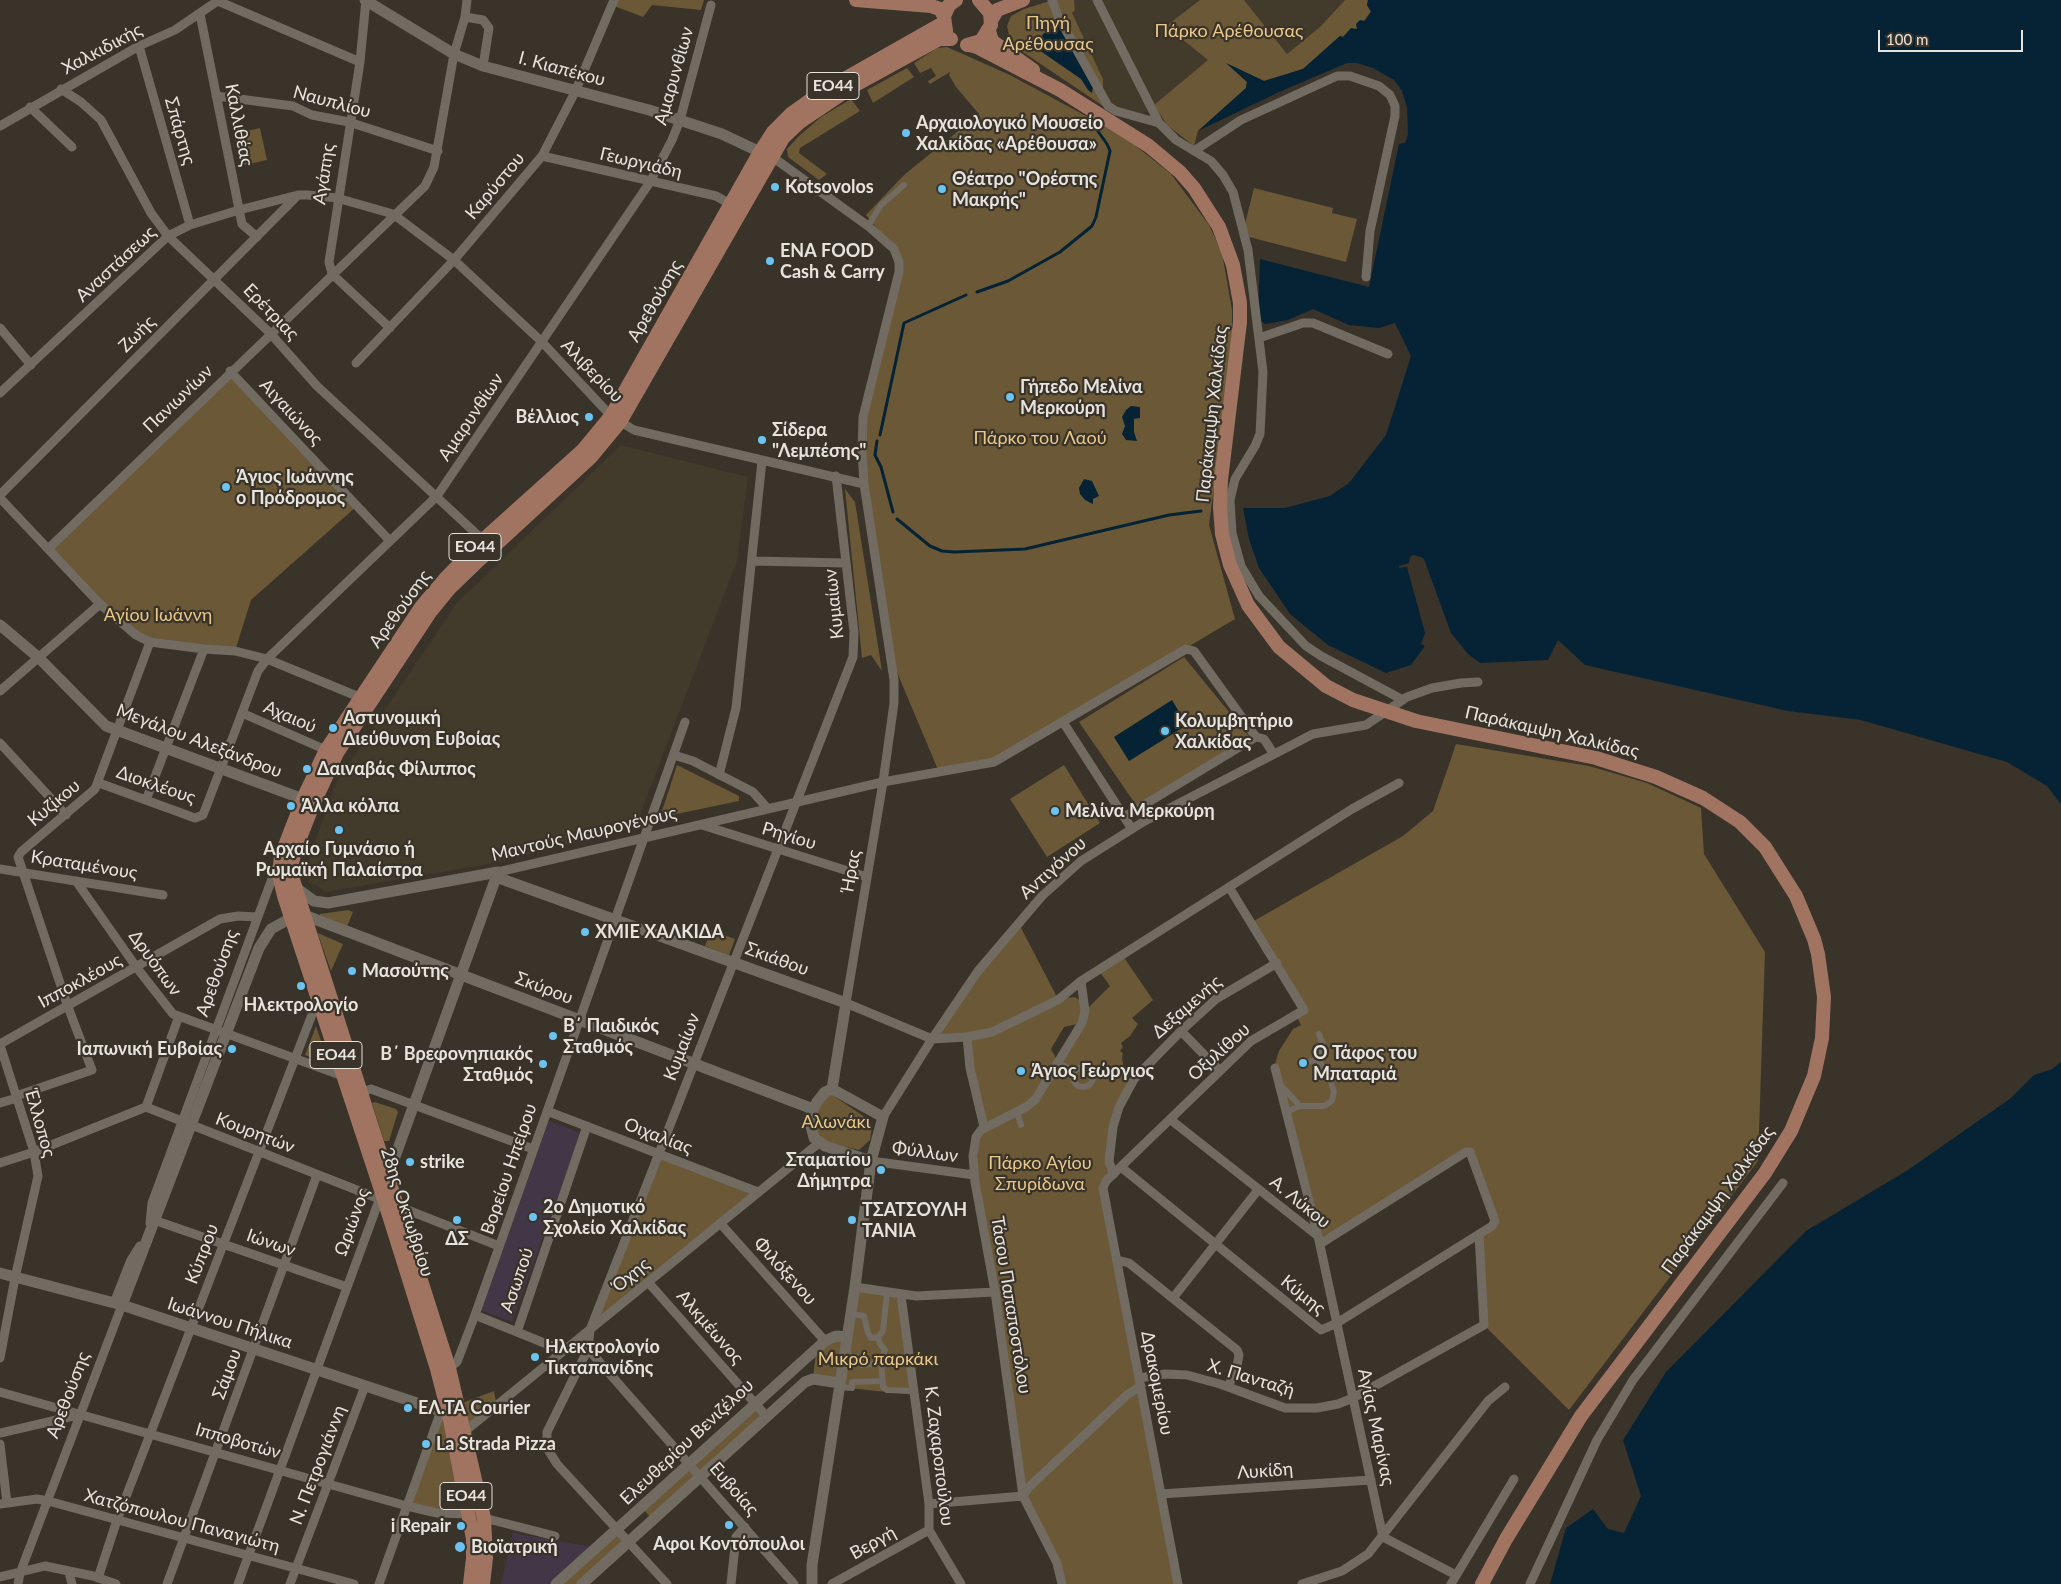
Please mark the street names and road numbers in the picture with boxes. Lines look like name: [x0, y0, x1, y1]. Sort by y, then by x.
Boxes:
street label: Χαλκιδικής: [58, 19, 146, 79]
street label: Αμαρυνθίων: [650, 24, 698, 128]
street label: Ι. Κιαπέκου: [516, 47, 608, 91]
road number: ΕΟ44: [807, 72, 859, 100]
street label: Ναυπλίου: [291, 81, 373, 123]
street label: Καλλιθέας: [220, 82, 258, 168]
street label: Σπάρτης: [160, 95, 200, 167]
street label: Αγάπης: [309, 142, 339, 206]
street label: Γεωργιάδη: [598, 143, 684, 183]
street label: Καρύστου: [461, 148, 529, 224]
street label: Αναστάσεως: [71, 221, 161, 307]
street label: Αρεθούσης: [623, 256, 687, 346]
street label: Ερέτριας: [239, 279, 303, 345]
street label: Ζωής: [114, 311, 160, 357]
street label: Παράκαμψη Χαλκίδας: [1192, 324, 1232, 504]
street label: Αλιβερίου: [557, 335, 627, 407]
street label: Πανιωνίων: [139, 360, 217, 438]
street label: Αμαρυνθίων: [434, 369, 508, 465]
street label: Αιγαιώνος: [255, 374, 327, 450]
road number: ΕΟ44: [449, 534, 501, 560]
street label: Αρεθούσης: [365, 566, 435, 652]
street label: Κυμαίων: [820, 568, 848, 640]
street label: Αχαιού: [260, 696, 320, 738]
street label: Μεγάλου Αλεξάνδρου: [113, 699, 285, 783]
street label: Παράκαμψη Χαλκίδας: [1463, 701, 1641, 763]
street label: Διοκλέους: [114, 761, 198, 809]
street label: Κυζίκου: [23, 775, 85, 831]
street label: Μαντούς Μαυρογένους: [489, 802, 679, 866]
street label: Ρηγίου: [759, 818, 819, 854]
street label: Αντιγόνου: [1015, 832, 1091, 904]
street label: Κραταμένους: [29, 846, 139, 884]
street label: Ήρας: [837, 848, 865, 894]
street label: Δρυόπων: [124, 926, 186, 1000]
street label: Αρεθούσης: [191, 927, 243, 1019]
street label: Σκιάθου: [742, 938, 812, 980]
street label: Ιπποκλέους: [34, 949, 126, 1013]
street label: Σκύρου: [512, 967, 576, 1009]
street label: Δεξαμενής: [1148, 971, 1226, 1043]
street label: Κυμαίων: [659, 1010, 705, 1084]
street label: Οξυλίθου: [1184, 1019, 1254, 1085]
road number: ΕΟ44: [310, 1042, 362, 1068]
street label: Έλλοπος: [20, 1086, 60, 1160]
street label: Βορείου Ηπείρου: [476, 1101, 542, 1237]
street label: Κουρητών: [212, 1108, 298, 1158]
street label: Οιχαλίας: [621, 1113, 695, 1159]
street label: Παράκαμψη Χαλκίδας: [1657, 1122, 1779, 1278]
street label: Φύλλων: [891, 1137, 959, 1167]
street label: 28ης Οκτωβρίου: [376, 1145, 438, 1279]
street label: Α. Λύκου: [1265, 1171, 1335, 1233]
street label: Ωριώνος: [330, 1185, 374, 1259]
street label: Τάσου Παπαποστόλου: [986, 1215, 1036, 1395]
street label: Κύπρου: [181, 1221, 223, 1287]
street label: Ιώνων: [244, 1225, 298, 1261]
street label: Φιλόξενου: [749, 1233, 821, 1309]
street label: Ασωπού: [496, 1245, 538, 1315]
street label: Όχης: [608, 1253, 654, 1297]
street label: Κύμης: [1276, 1271, 1330, 1319]
street label: Αλκμέωνος: [672, 1286, 748, 1368]
street label: Ιωάννου Πήλικα: [165, 1293, 295, 1353]
street label: Δρακομερίου: [1136, 1329, 1178, 1437]
street label: Σάμου: [208, 1346, 246, 1402]
street label: Αρεθούσης: [42, 1349, 94, 1441]
street label: Χ. Πανταζή: [1205, 1355, 1297, 1401]
street label: Αγίας Μαρίνας: [1353, 1367, 1399, 1487]
street label: Ελευθερίου Βενιζέλου: [616, 1375, 758, 1509]
street label: Κ. Ζαχαροπούλου: [920, 1385, 958, 1527]
street label: Ν. Πετρογιάννη: [285, 1402, 351, 1528]
street label: Ιπποβοτών: [193, 1419, 283, 1463]
street label: Ευβοίας: [705, 1458, 763, 1520]
street label: Λυκίδη: [1236, 1458, 1294, 1484]
road number: ΕΟ44: [440, 1482, 492, 1510]
street label: Χατζόπουλου Παναγιώτη: [82, 1484, 282, 1558]
street label: Βεργή: [846, 1522, 900, 1564]

